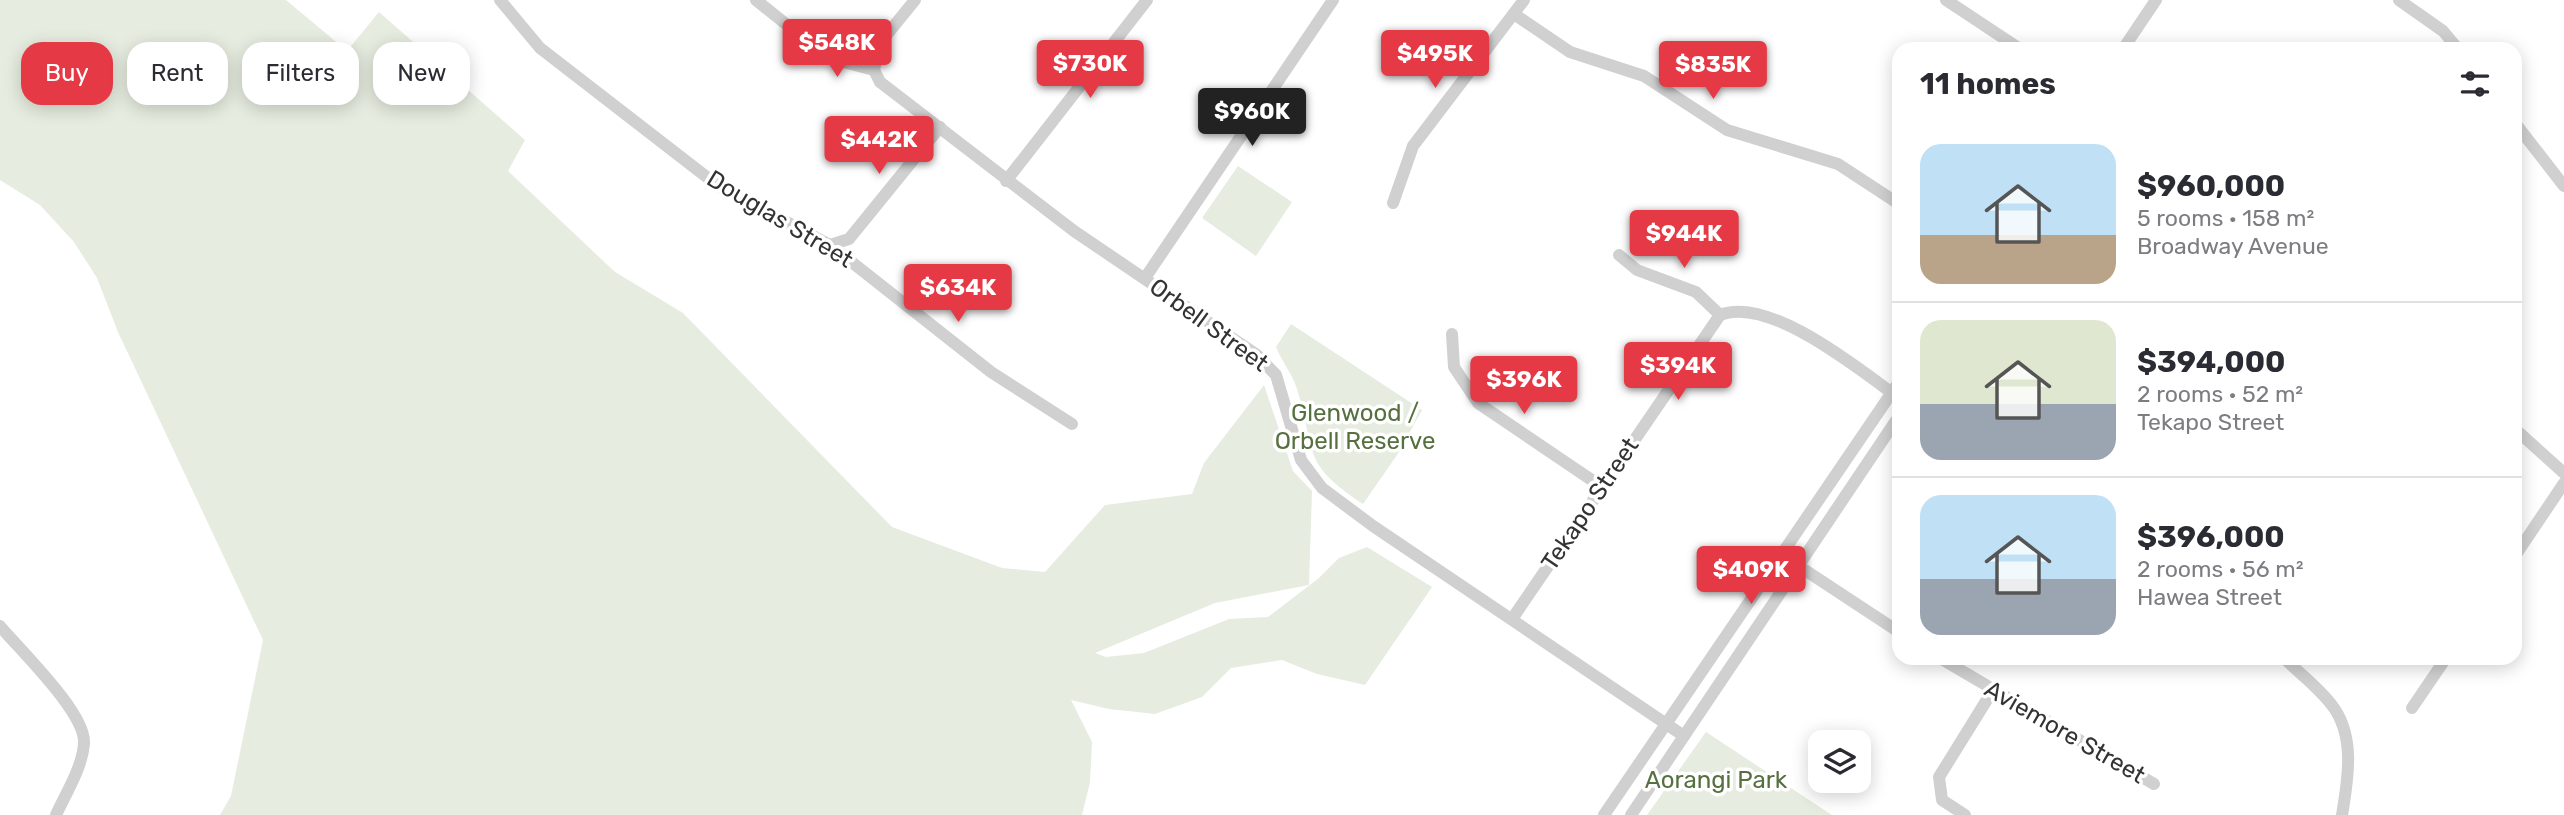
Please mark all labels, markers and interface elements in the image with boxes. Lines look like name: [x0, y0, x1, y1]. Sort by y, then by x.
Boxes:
pin: $548K: [788, 20, 886, 79]
text: $548K: [799, 28, 875, 56]
pin: $495K: [1386, 31, 1484, 90]
text: $495K: [1397, 39, 1473, 67]
pin: $730K: [1041, 41, 1139, 100]
chip: Buy: [21, 42, 113, 105]
chip: Rent: [127, 42, 228, 105]
chip: Filters: [242, 42, 359, 105]
chip: New: [373, 42, 470, 105]
pin: $835K: [1664, 42, 1762, 101]
text: $730K: [1053, 49, 1127, 77]
text: $835K: [1675, 50, 1751, 78]
icon: filters: [2456, 65, 2494, 103]
text: 11 homes: [1920, 66, 2056, 102]
pin: $960K: [1203, 88, 1301, 148]
text: $960K: [1214, 97, 1290, 125]
pin: $442K: [830, 116, 928, 176]
text: $442K: [841, 125, 917, 153]
street label: Douglas Street: [702, 164, 858, 274]
text: $960,000: [2137, 168, 2285, 204]
icon: home: [1976, 172, 2060, 256]
text: 5 rooms · 158 m²: [2137, 204, 2314, 232]
pin: $944K: [1635, 210, 1733, 270]
text: $944K: [1646, 219, 1722, 247]
text: Broadway Avenue: [2137, 232, 2329, 260]
pin: $634K: [909, 264, 1007, 324]
text: $634K: [920, 273, 996, 301]
street label: Orbell Street: [1144, 273, 1274, 377]
pin: $394K: [1629, 342, 1727, 402]
text: $394,000: [2137, 344, 2285, 380]
icon: home: [1976, 348, 2060, 432]
text: $394K: [1640, 351, 1716, 379]
pin: $396K: [1475, 356, 1573, 416]
text: $396K: [1486, 365, 1562, 393]
text: 2 rooms · 52 m²: [2137, 380, 2303, 408]
park label: Glenwood / Orbell Reserve: [1275, 399, 1435, 455]
text: Tekapo Street: [2137, 408, 2284, 436]
street label: Tekapo Street: [1535, 432, 1645, 576]
text: $396,000: [2137, 519, 2285, 555]
icon: home: [1976, 523, 2060, 607]
pin: $409K: [1702, 546, 1800, 606]
text: $409K: [1713, 555, 1789, 583]
text: 2 rooms · 56 m²: [2137, 555, 2304, 583]
text: Hawea Street: [2137, 583, 2282, 611]
street label: Aviemore Street: [1980, 675, 2150, 789]
map controls: [1808, 730, 1871, 793]
button: layers: [1808, 730, 1871, 793]
park label: Aorangi Park: [1645, 766, 1788, 794]

